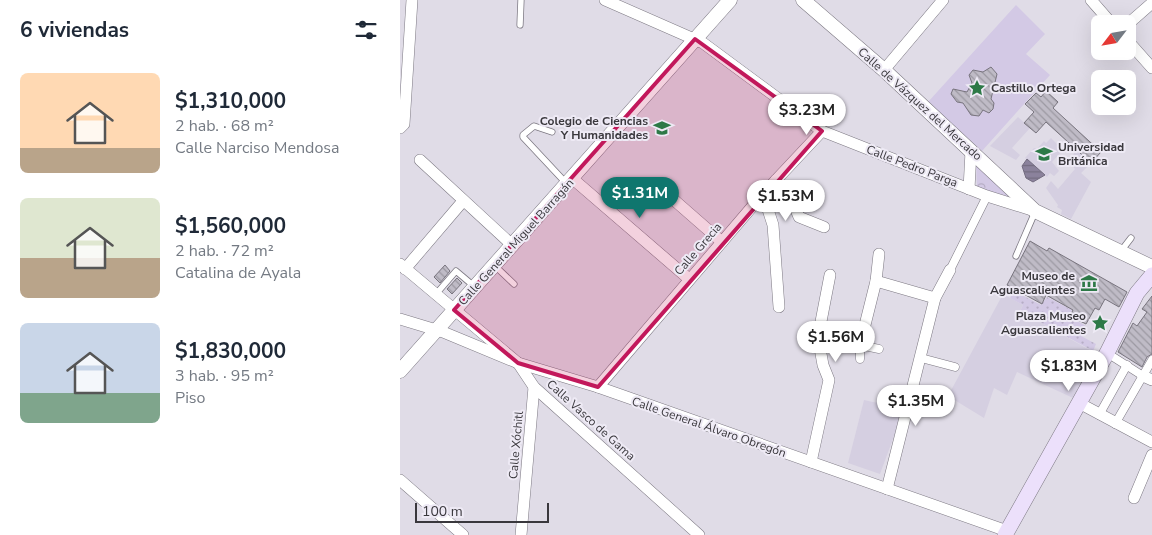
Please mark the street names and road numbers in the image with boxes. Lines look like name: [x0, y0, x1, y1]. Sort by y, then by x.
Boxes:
street label: Calle de Vázquez del Mercado: [855, 44, 986, 164]
street label: Calle Pedro Parga: [864, 141, 960, 191]
street label: Calle General Miguel Barragán: [455, 175, 577, 309]
street label: Calle Grecia: [671, 219, 725, 279]
street label: Calle Vasco de Gama: [543, 376, 639, 464]
street label: Calle General Álvaro Obregón: [630, 393, 788, 461]
street label: Calle Xóchitl: [505, 410, 527, 480]

